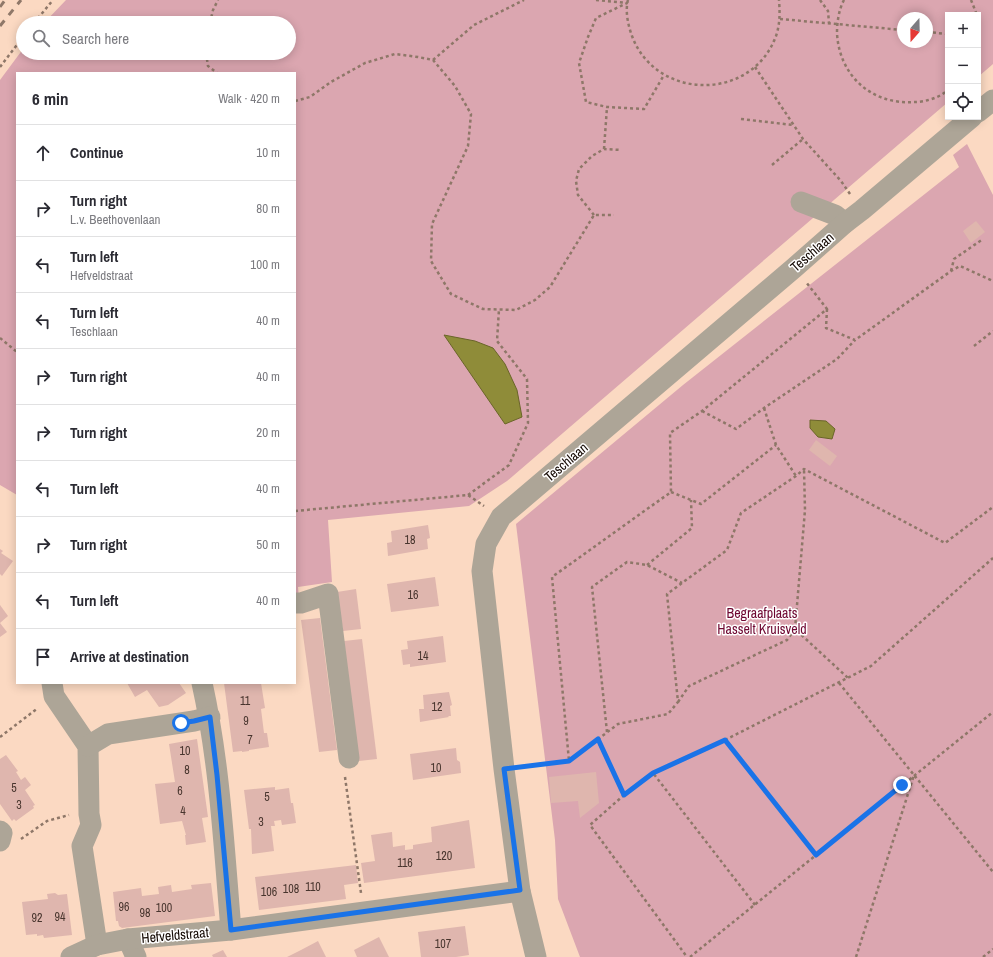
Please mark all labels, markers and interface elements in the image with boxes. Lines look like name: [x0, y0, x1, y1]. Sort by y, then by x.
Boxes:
north arrow: [897, 12, 933, 48]
map controls: [945, 12, 981, 120]
button: +: [945, 12, 981, 48]
search box: [16, 16, 296, 60]
icon: search: [30, 27, 52, 49]
text: Search here: [62, 28, 129, 49]
button: −: [945, 48, 981, 84]
button: locate: [945, 84, 981, 120]
text: 6 min: [32, 87, 68, 110]
text: Walk · 420 m: [218, 90, 280, 107]
icon: ahead: [32, 142, 54, 164]
text: Continue: [70, 142, 123, 163]
text: 10 m: [256, 144, 280, 161]
text: Turn right: [70, 190, 127, 211]
icon: right: [32, 198, 54, 220]
text: 80 m: [256, 200, 280, 217]
text: L.v. Beethovenlaan: [70, 211, 161, 228]
street label: Teschlaan: [787, 228, 837, 276]
text: Turn left: [70, 246, 118, 267]
icon: left: [32, 254, 54, 276]
text: 100 m: [250, 256, 280, 273]
text: Hefveldstraat: [70, 267, 133, 284]
text: Turn left: [70, 302, 118, 323]
icon: left: [32, 310, 54, 332]
text: 40 m: [256, 312, 280, 329]
text: Teschlaan: [70, 323, 118, 340]
icon: right: [32, 366, 54, 388]
text: Turn right: [70, 366, 127, 387]
text: 40 m: [256, 368, 280, 385]
icon: right: [32, 422, 54, 444]
text: Turn right: [70, 422, 127, 443]
text: 20 m: [256, 424, 280, 441]
street label: Teschlaan: [540, 438, 592, 486]
icon: left: [32, 478, 54, 500]
text: Turn left: [70, 478, 118, 499]
text: 40 m: [256, 480, 280, 497]
house number: 18: [405, 532, 415, 548]
icon: right: [32, 534, 54, 556]
text: Turn right: [70, 534, 127, 555]
text: 50 m: [256, 536, 280, 553]
house number: 16: [408, 587, 418, 603]
icon: left: [32, 590, 54, 612]
text: Turn left: [70, 590, 118, 611]
text: 40 m: [256, 592, 280, 609]
park label: Begraafplaats Hasselt Kruisveld: [717, 604, 807, 638]
icon: arrive: [32, 646, 54, 668]
text: Arrive at destination: [70, 646, 189, 667]
house number: 14: [418, 648, 429, 664]
house number: 11: [240, 693, 251, 709]
house number: 12: [432, 699, 442, 715]
house number: 9: [243, 713, 249, 729]
route start: [172, 714, 190, 732]
house number: 7: [247, 732, 253, 748]
house number: 10: [180, 743, 190, 759]
house number: 10: [431, 760, 441, 776]
house number: 8: [184, 762, 190, 778]
route end: [893, 776, 911, 794]
house number: 5: [11, 780, 17, 796]
house number: 6: [177, 783, 183, 799]
house number: 5: [264, 789, 270, 805]
house number: 3: [16, 797, 22, 813]
house number: 4: [180, 803, 186, 819]
house number: 3: [258, 814, 264, 830]
house number: 120: [436, 848, 452, 864]
house number: 116: [397, 855, 413, 871]
house number: 110: [305, 879, 321, 895]
house number: 108: [283, 881, 299, 897]
house number: 106: [261, 884, 277, 900]
house number: 96: [119, 899, 129, 915]
house number: 100: [156, 900, 172, 916]
house number: 98: [140, 905, 150, 921]
house number: 94: [55, 909, 66, 925]
house number: 92: [32, 910, 42, 926]
street label: Hefveldstraat: [141, 923, 209, 947]
house number: 107: [435, 936, 452, 952]

